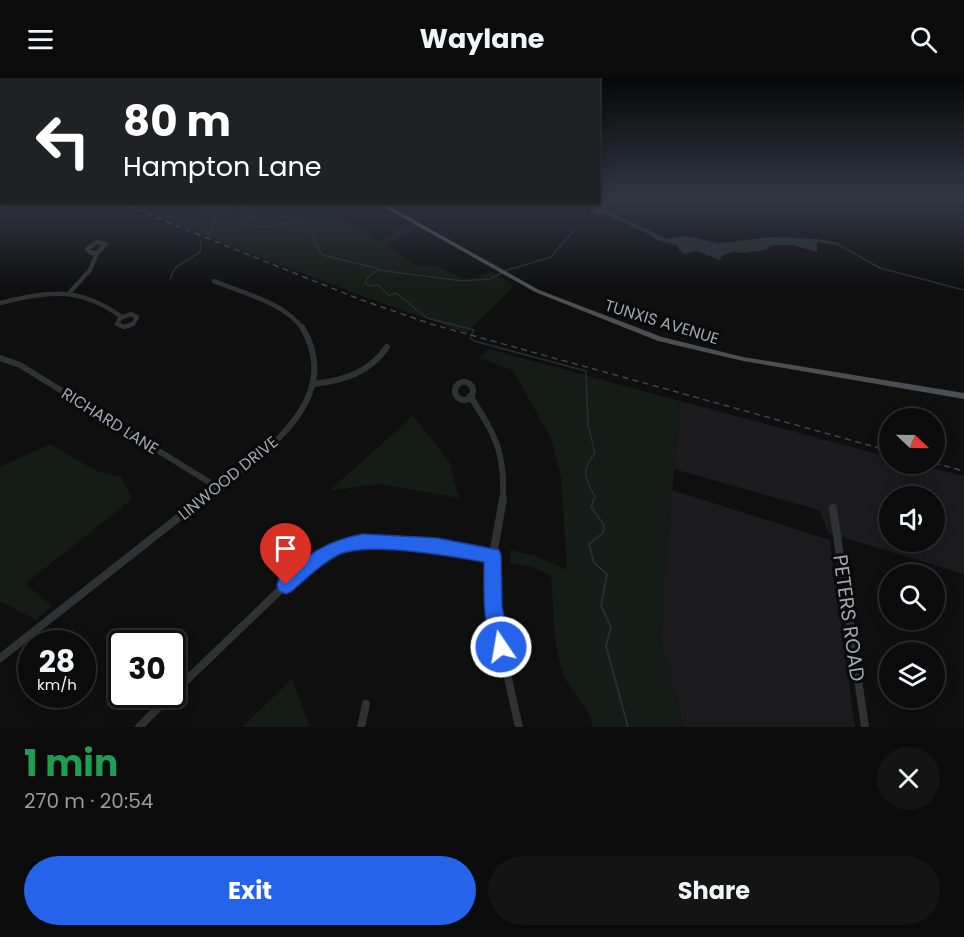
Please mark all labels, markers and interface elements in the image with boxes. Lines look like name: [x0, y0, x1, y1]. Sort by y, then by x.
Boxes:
text: Waylane: [420, 20, 544, 57]
icon: menu: [24, 23, 57, 56]
icon: search: [907, 23, 940, 56]
text: 80 m: [123, 92, 231, 151]
icon: left: [24, 102, 102, 180]
text: Hampton Lane: [123, 148, 322, 185]
street label: TUNXIS AVENUE: [602, 294, 722, 350]
street label: RICHARD LANE: [57, 382, 163, 460]
north arrow: [879, 408, 945, 474]
map controls: [879, 408, 945, 708]
street label: LINWOOD DRIVE: [173, 431, 283, 525]
button: sound: [879, 486, 945, 552]
pin: [260, 523, 311, 585]
icon: arrive: [269, 532, 302, 565]
street label: PETERS ROAD: [826, 553, 872, 683]
button: search: [879, 564, 945, 630]
position arrow: [469, 615, 533, 679]
speed limit sign: 30: [108, 630, 186, 708]
text: 28: [39, 640, 75, 683]
button: layers: [879, 642, 945, 708]
text: km/h: [37, 674, 77, 695]
text: 1 min: [24, 738, 118, 789]
button: close: [877, 747, 940, 810]
text: 270 m · 20:54: [24, 787, 153, 815]
button: Exit: [24, 856, 476, 925]
button: Share: [488, 856, 940, 925]

